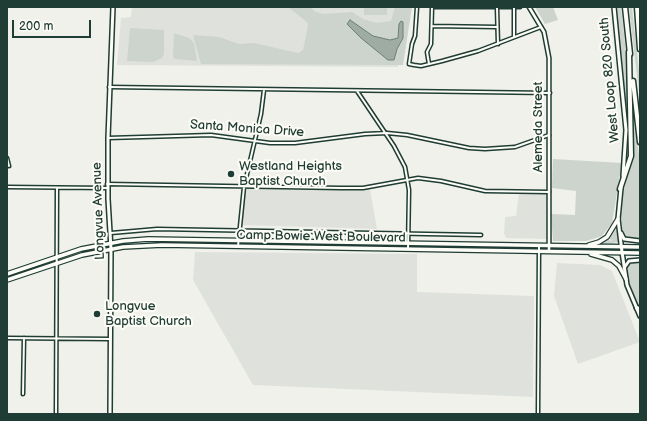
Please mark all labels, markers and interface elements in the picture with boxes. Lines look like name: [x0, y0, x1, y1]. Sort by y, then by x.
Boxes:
scale bar: [14, 12, 93, 38]
street label: West Loop 820 South: [597, 17, 623, 143]
text: 200 m: [19, 19, 53, 34]
street label: Alemeda Street: [531, 82, 547, 172]
street label: Santa Monica Drive: [189, 117, 305, 141]
place label: Westland Heights Baptist Church: [239, 159, 342, 190]
street label: Longvue Avenue: [90, 162, 108, 260]
marker: Westland Heights Baptist Church: [226, 169, 236, 179]
street label: Camp Bowie West Boulevard: [236, 228, 406, 246]
place label: Longvue Baptist Church: [105, 299, 192, 330]
marker: Longvue Baptist Church: [92, 309, 102, 319]

